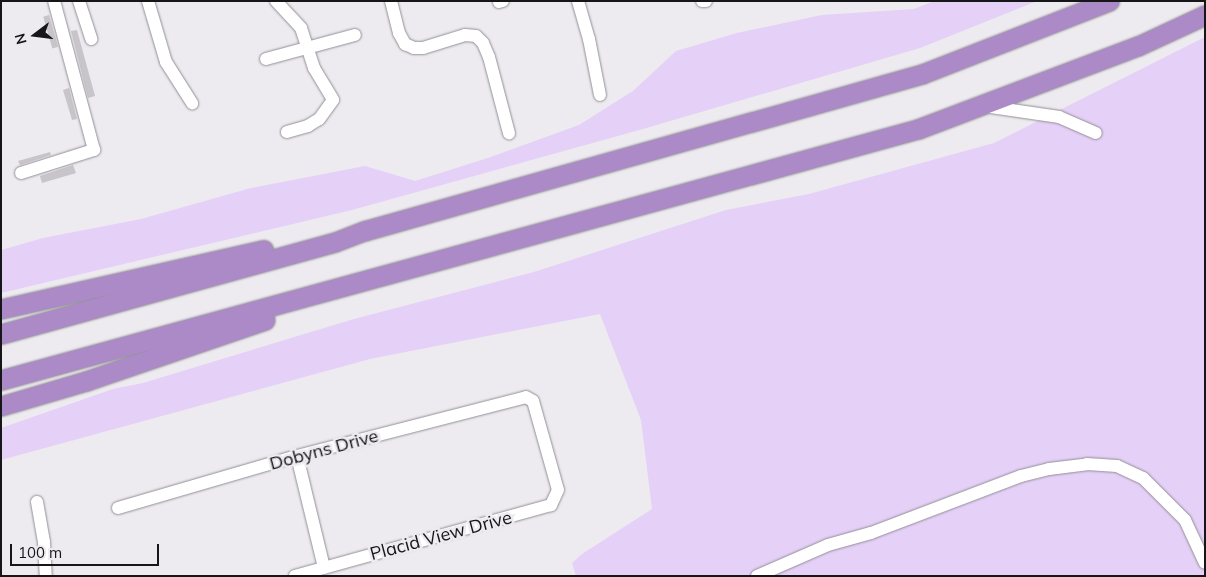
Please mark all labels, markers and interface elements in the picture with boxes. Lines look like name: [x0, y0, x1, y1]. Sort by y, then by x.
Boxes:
north arrow: [10, 10, 60, 60]
text: N: [10, 31, 31, 46]
street label: Dobyns Drive: [267, 425, 381, 475]
street label: Placid View Drive: [368, 507, 514, 565]
scale bar: [12, 534, 161, 566]
text: 100 m: [18, 543, 62, 562]

